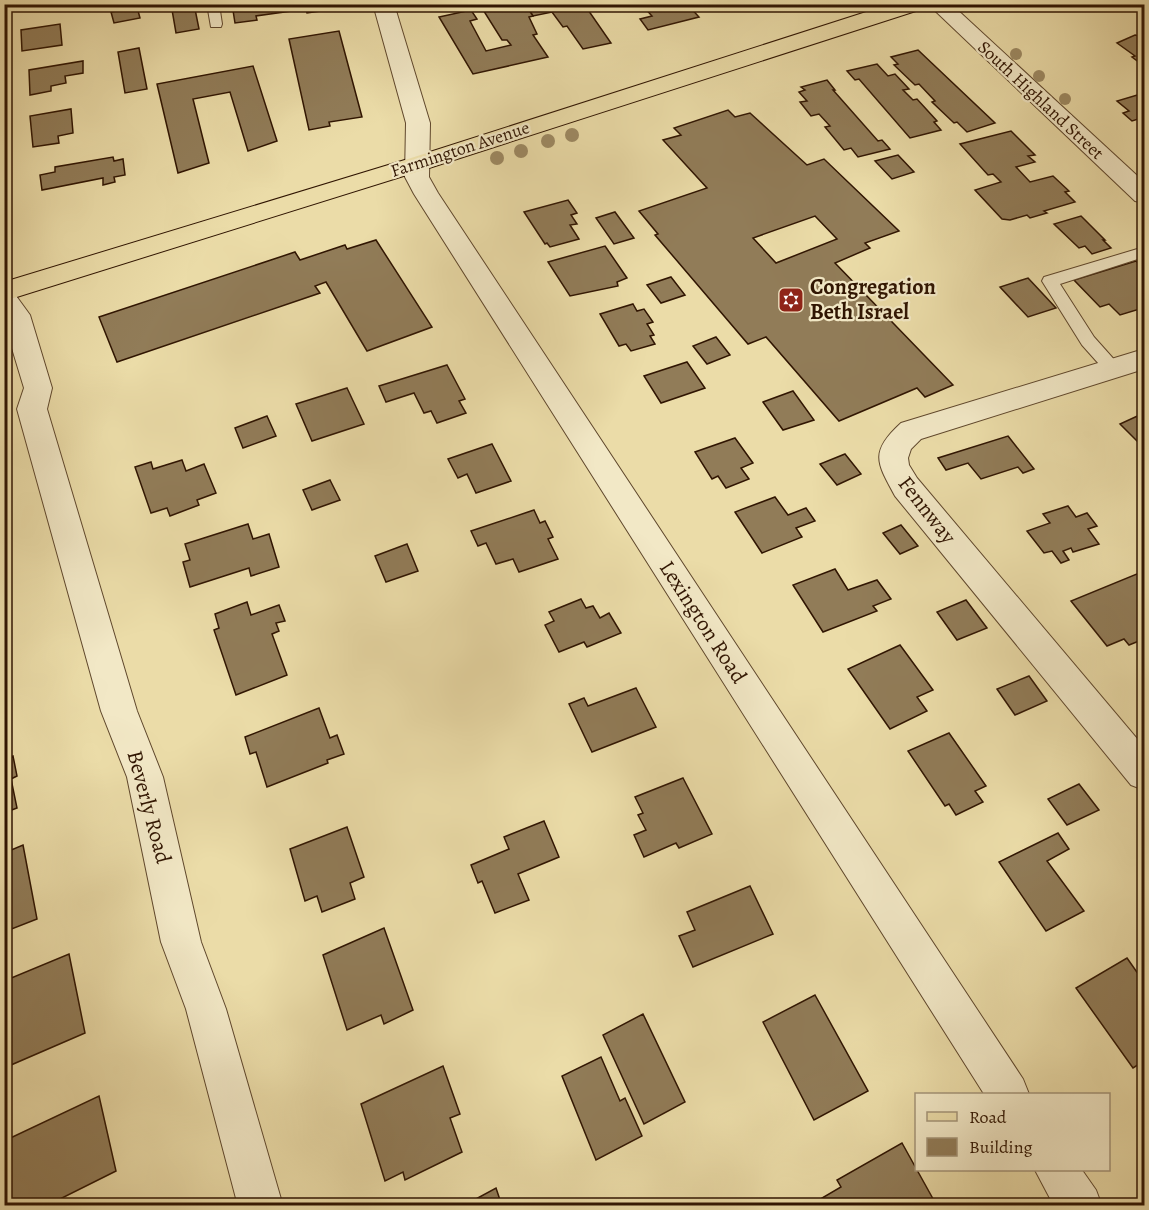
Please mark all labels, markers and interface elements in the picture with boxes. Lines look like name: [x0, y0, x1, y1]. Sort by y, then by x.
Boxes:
street label: South Highland Street: [973, 35, 1109, 165]
street label: Farmington Avenue: [388, 115, 532, 183]
place label: Congregation Beth Israel: [810, 272, 936, 327]
synagogue icon: Congregation Beth Israel: [776, 285, 806, 315]
street label: Fennway: [891, 470, 963, 550]
street label: Lexington Road: [652, 555, 754, 689]
street label: Beverly Road: [120, 747, 179, 867]
legend: [915, 1093, 1110, 1171]
text: Road: [969, 1105, 1007, 1129]
text: Building: [969, 1135, 1033, 1159]

